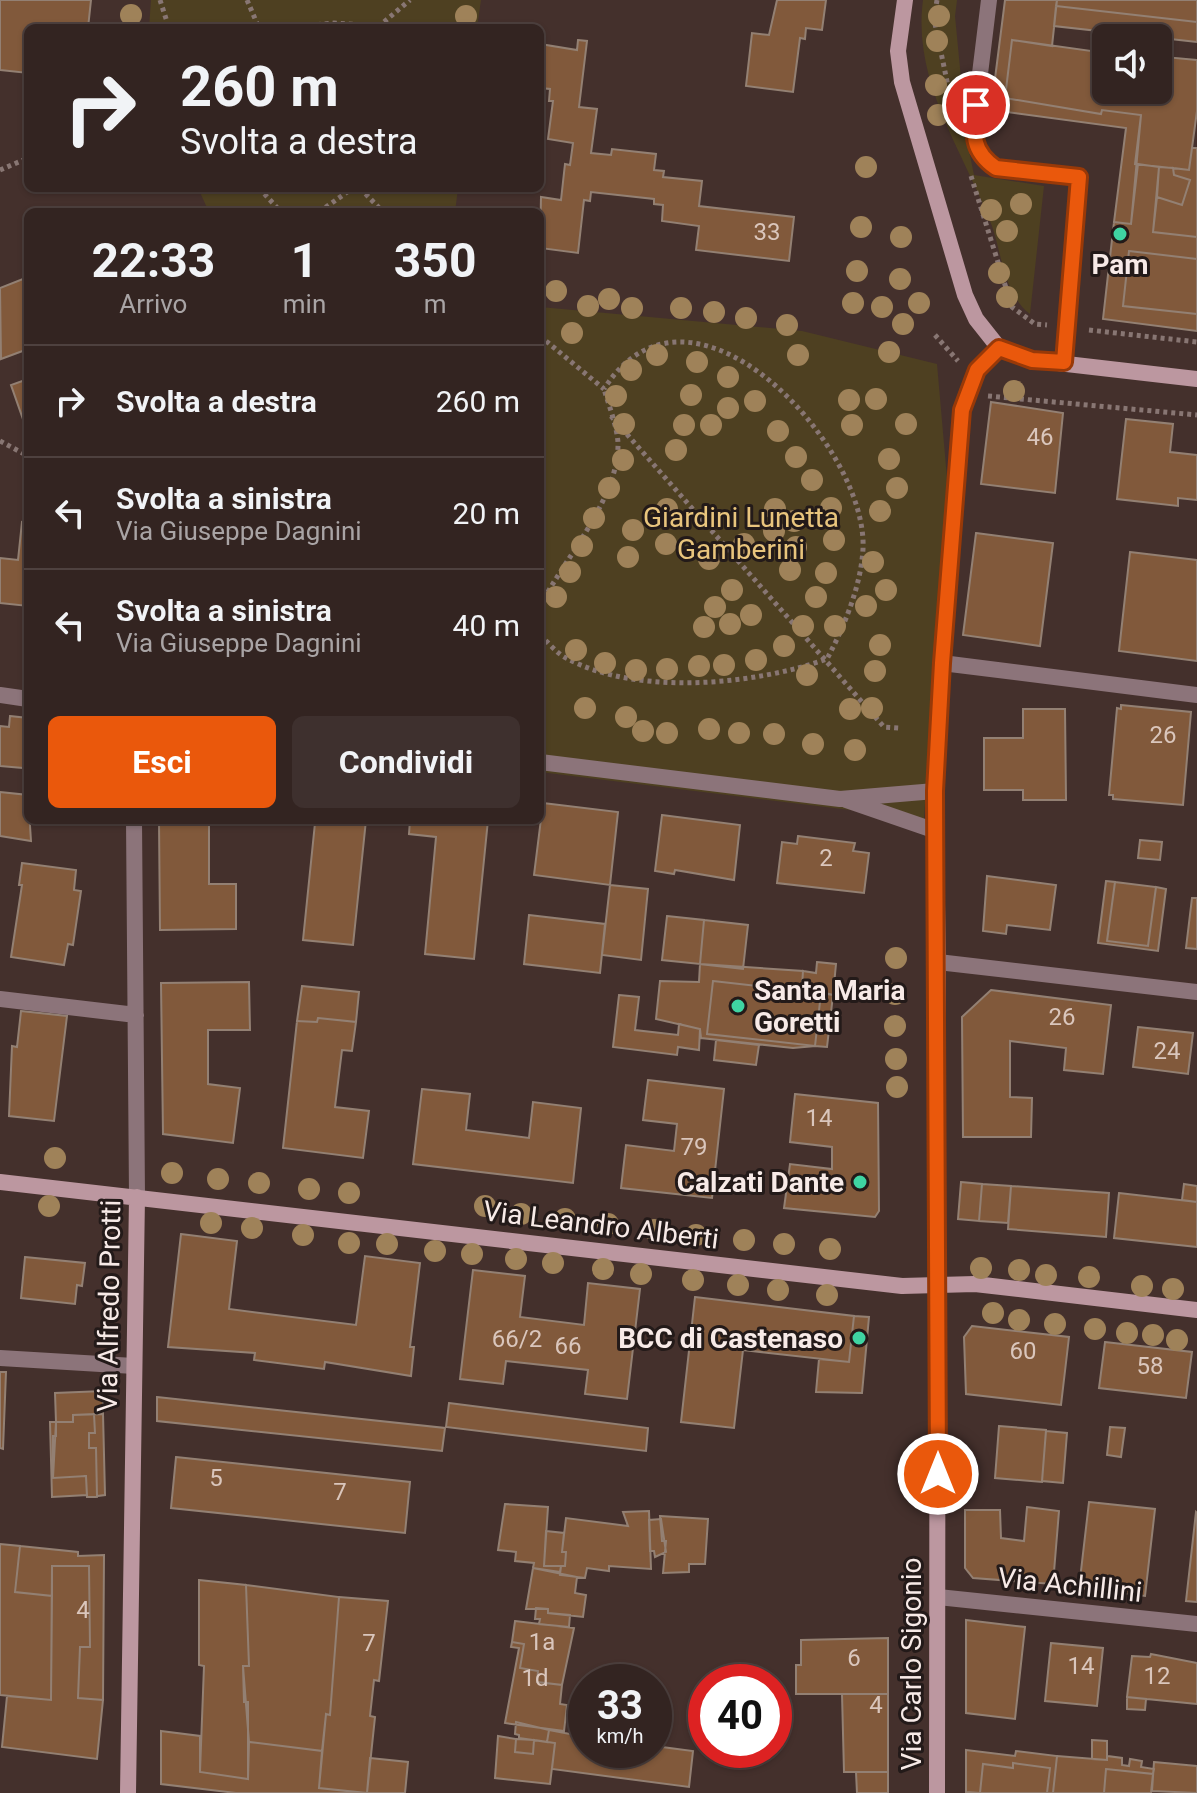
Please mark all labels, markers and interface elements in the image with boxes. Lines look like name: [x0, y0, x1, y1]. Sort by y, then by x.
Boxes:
map controls: [1092, 24, 1172, 104]
button: sound: [1092, 24, 1172, 104]
text: 260 m: [180, 54, 339, 120]
icon: right: [48, 56, 152, 160]
pin: [942, 71, 1010, 139]
icon: arrive: [954, 83, 998, 127]
text: Svolta a destra: [180, 121, 417, 163]
house number: 33: [754, 218, 780, 246]
marker: Pam: [1111, 225, 1129, 243]
text: 22:33: [92, 232, 215, 289]
text: 1: [291, 232, 318, 289]
text: 350: [394, 232, 476, 289]
place label: Pam: [1091, 248, 1149, 281]
text: Arrivo: [119, 289, 187, 319]
text: min: [283, 289, 326, 319]
text: m: [424, 289, 447, 319]
icon: right: [48, 379, 92, 423]
text: Svolta a destra: [116, 384, 317, 419]
text: 260 m: [436, 384, 520, 419]
house number: 46: [1027, 423, 1053, 451]
text: Svolta a sinistra: [116, 481, 332, 516]
icon: left: [48, 491, 92, 535]
text: 20 m: [453, 496, 520, 531]
park label: Giardini Lunetta Gamberini: [643, 501, 839, 566]
text: Via Giuseppe Dagnini: [116, 516, 362, 546]
text: Svolta a sinistra: [116, 593, 332, 628]
icon: left: [48, 603, 92, 647]
text: 40 m: [453, 608, 520, 643]
text: Via Giuseppe Dagnini: [116, 628, 362, 658]
button: Esci: [48, 716, 276, 808]
button: Condividi: [292, 716, 520, 808]
house number: 26: [1150, 721, 1176, 749]
house number: 2: [819, 844, 833, 872]
place label: Santa Maria Goretti: [754, 974, 906, 1039]
marker: Santa Maria Goretti: [729, 997, 747, 1015]
house number: 26: [1049, 1003, 1075, 1031]
house number: 24: [1154, 1037, 1180, 1065]
house number: 14: [806, 1104, 832, 1132]
house number: 79: [681, 1133, 707, 1161]
place label: Calzati Dante: [677, 1166, 844, 1199]
marker: Calzati Dante: [851, 1173, 869, 1191]
street label: Via Leandro Alberti: [481, 1194, 721, 1256]
street label: Via Alfredo Protti: [91, 1200, 127, 1412]
place label: BCC di Castenaso: [618, 1322, 843, 1355]
house number: 66/2: [492, 1325, 542, 1353]
marker: BCC di Castenaso: [850, 1329, 868, 1347]
house number: 66: [555, 1332, 581, 1360]
house number: 60: [1010, 1337, 1036, 1365]
house number: 58: [1137, 1352, 1163, 1380]
position arrow: [896, 1432, 980, 1516]
house number: 5: [209, 1464, 223, 1492]
house number: 7: [333, 1478, 347, 1506]
street label: Via Carlo Sigonio: [895, 1558, 928, 1770]
street label: Via Achillini: [996, 1561, 1144, 1609]
house number: 4: [76, 1596, 90, 1624]
house number: 1a: [529, 1628, 555, 1656]
house number: 7: [362, 1629, 376, 1657]
house number: 6: [847, 1644, 861, 1672]
house number: 14: [1068, 1652, 1094, 1680]
house number: 12: [1144, 1662, 1170, 1690]
house number: 1d: [521, 1664, 549, 1692]
speed limit sign: 40: [688, 1664, 792, 1768]
text: 33: [597, 1682, 643, 1729]
house number: 4: [869, 1691, 883, 1719]
text: km/h: [597, 1724, 643, 1748]

